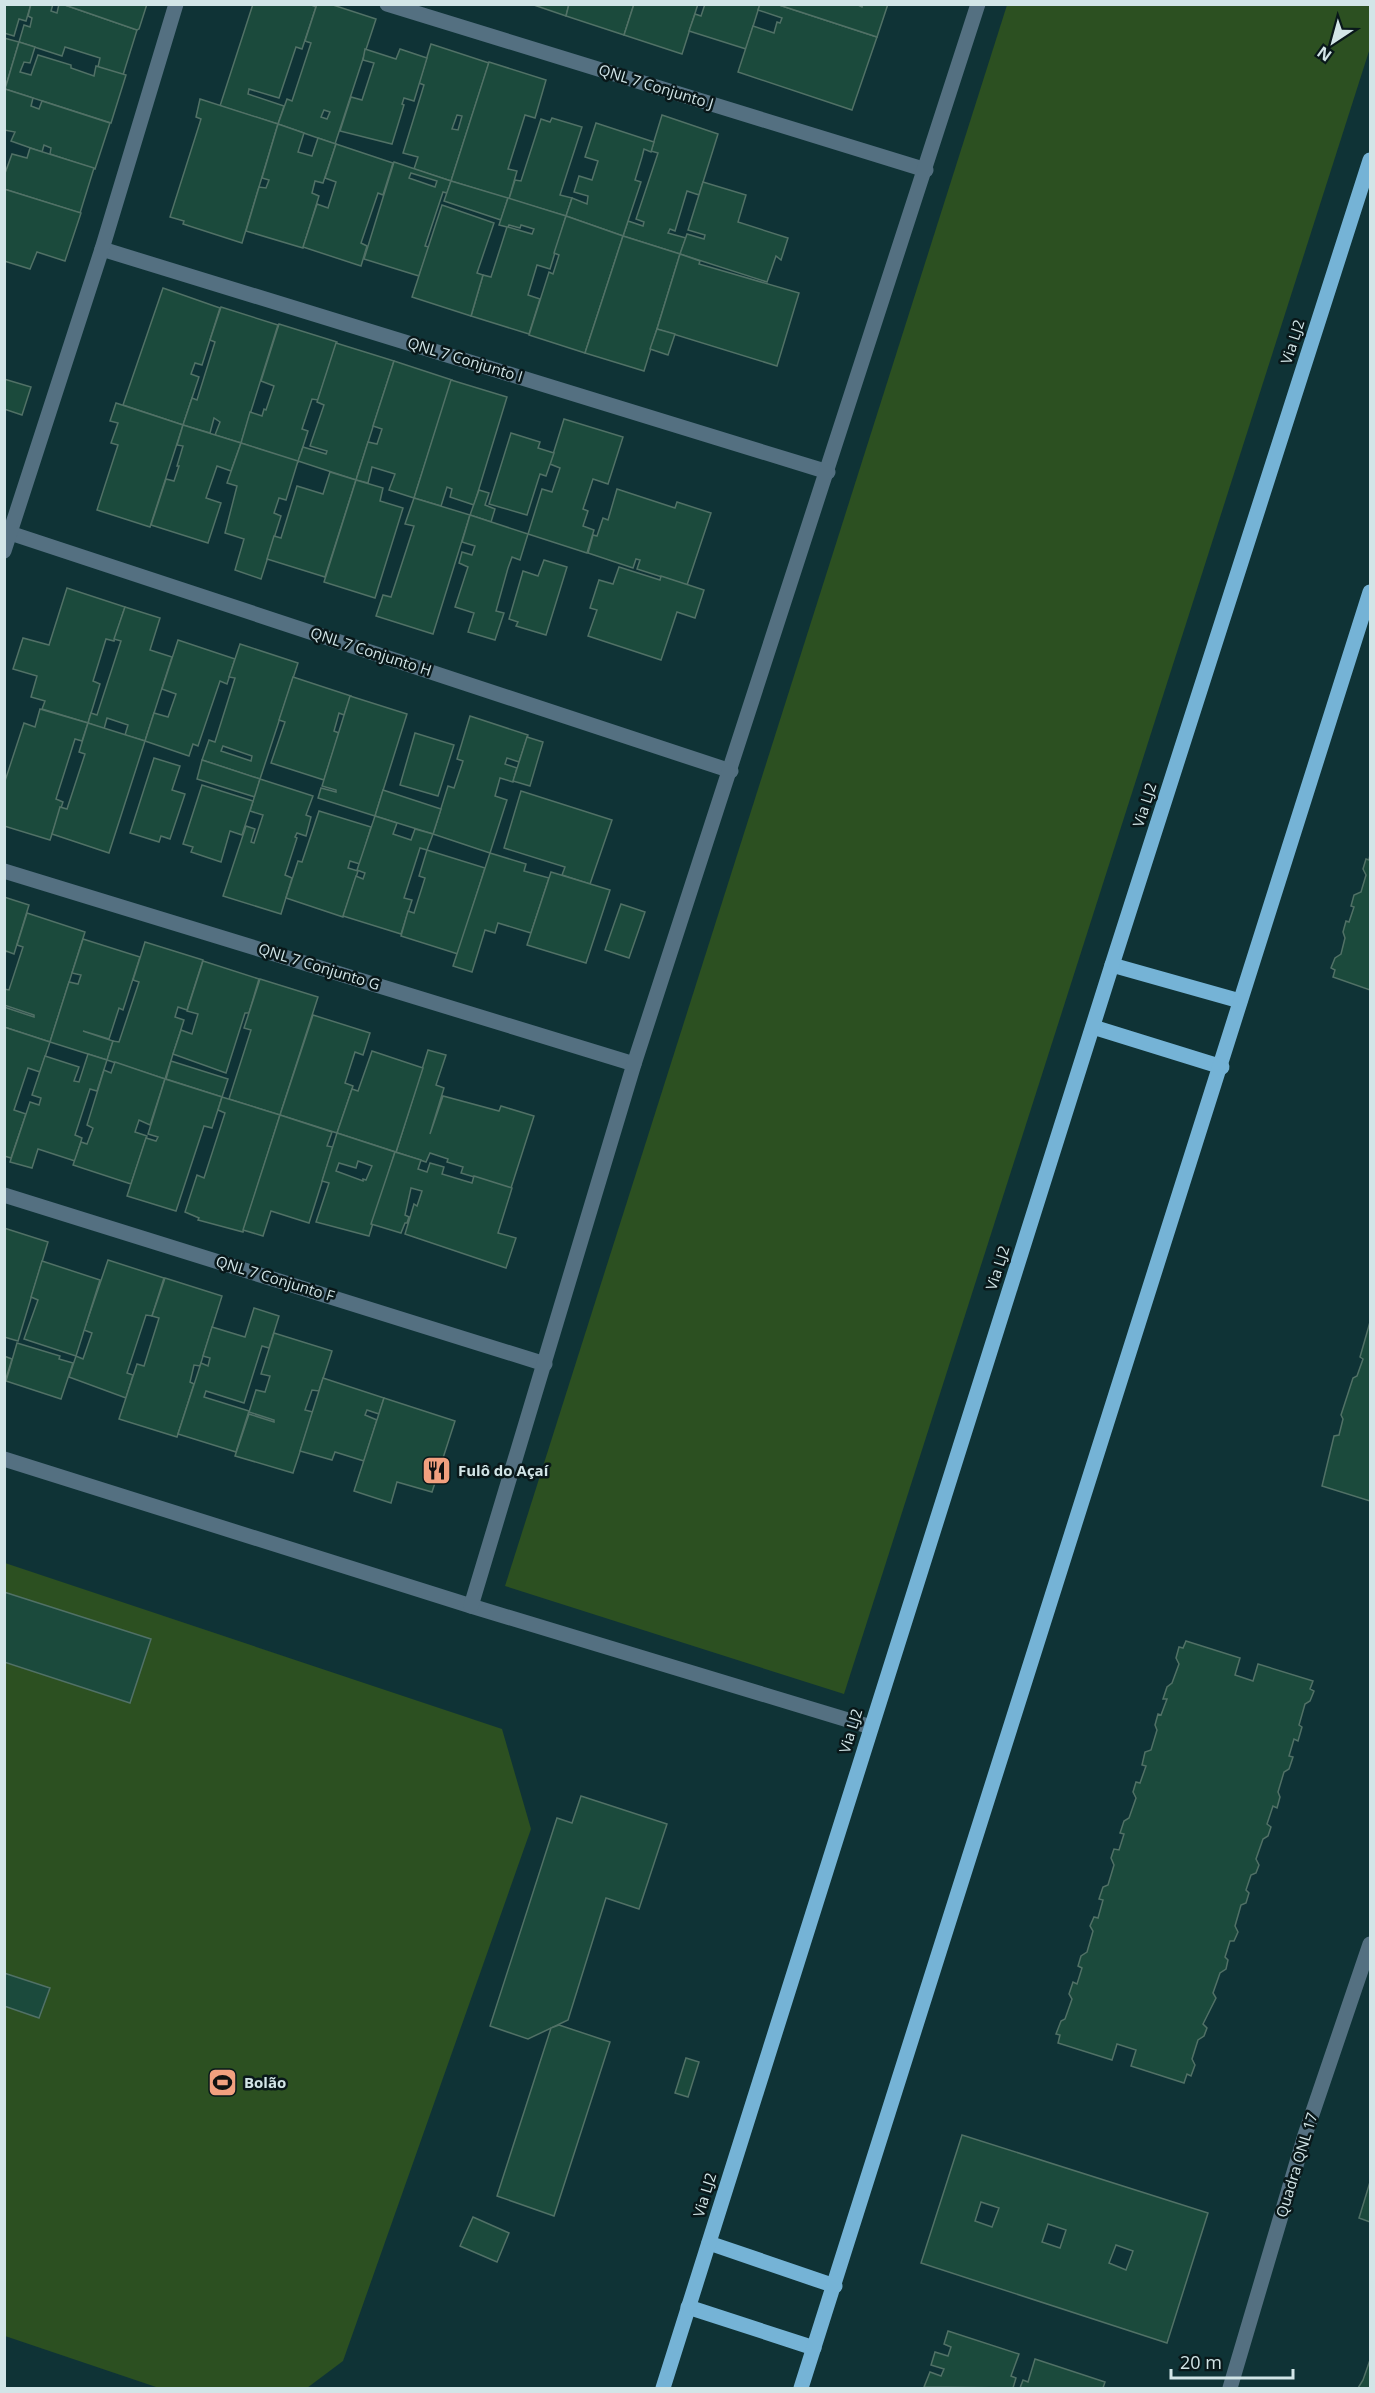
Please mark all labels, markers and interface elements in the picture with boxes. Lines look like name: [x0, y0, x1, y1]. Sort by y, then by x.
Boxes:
north arrow: [1303, 12, 1363, 72]
text: N: [1312, 41, 1336, 67]
street label: QNL 7 Conjunto J: [596, 59, 716, 113]
street label: Via LJ2: [1276, 317, 1309, 366]
street label: QNL 7 Conjunto I: [405, 332, 525, 386]
street label: QNL 7 Conjunto H: [308, 622, 434, 680]
street label: Via LJ2: [1128, 780, 1161, 829]
street label: QNL 7 Conjunto G: [256, 938, 383, 994]
street label: Via LJ2: [981, 1243, 1014, 1292]
street label: QNL 7 Conjunto F: [214, 1250, 337, 1306]
restaurant icon: Fulô do Açaí: [421, 1455, 453, 1487]
place label: Fulô do Açaí: [458, 1460, 550, 1480]
street label: Via LJ2: [834, 1706, 866, 1755]
sports icon: Bolão: [207, 2067, 239, 2099]
place label: Bolão: [244, 2072, 286, 2092]
street label: Quadra QNL 17: [1271, 2110, 1321, 2220]
street label: Via LJ2: [688, 2170, 720, 2219]
scale bar: [1171, 2342, 1292, 2380]
text: 20 m: [1180, 2350, 1222, 2374]

